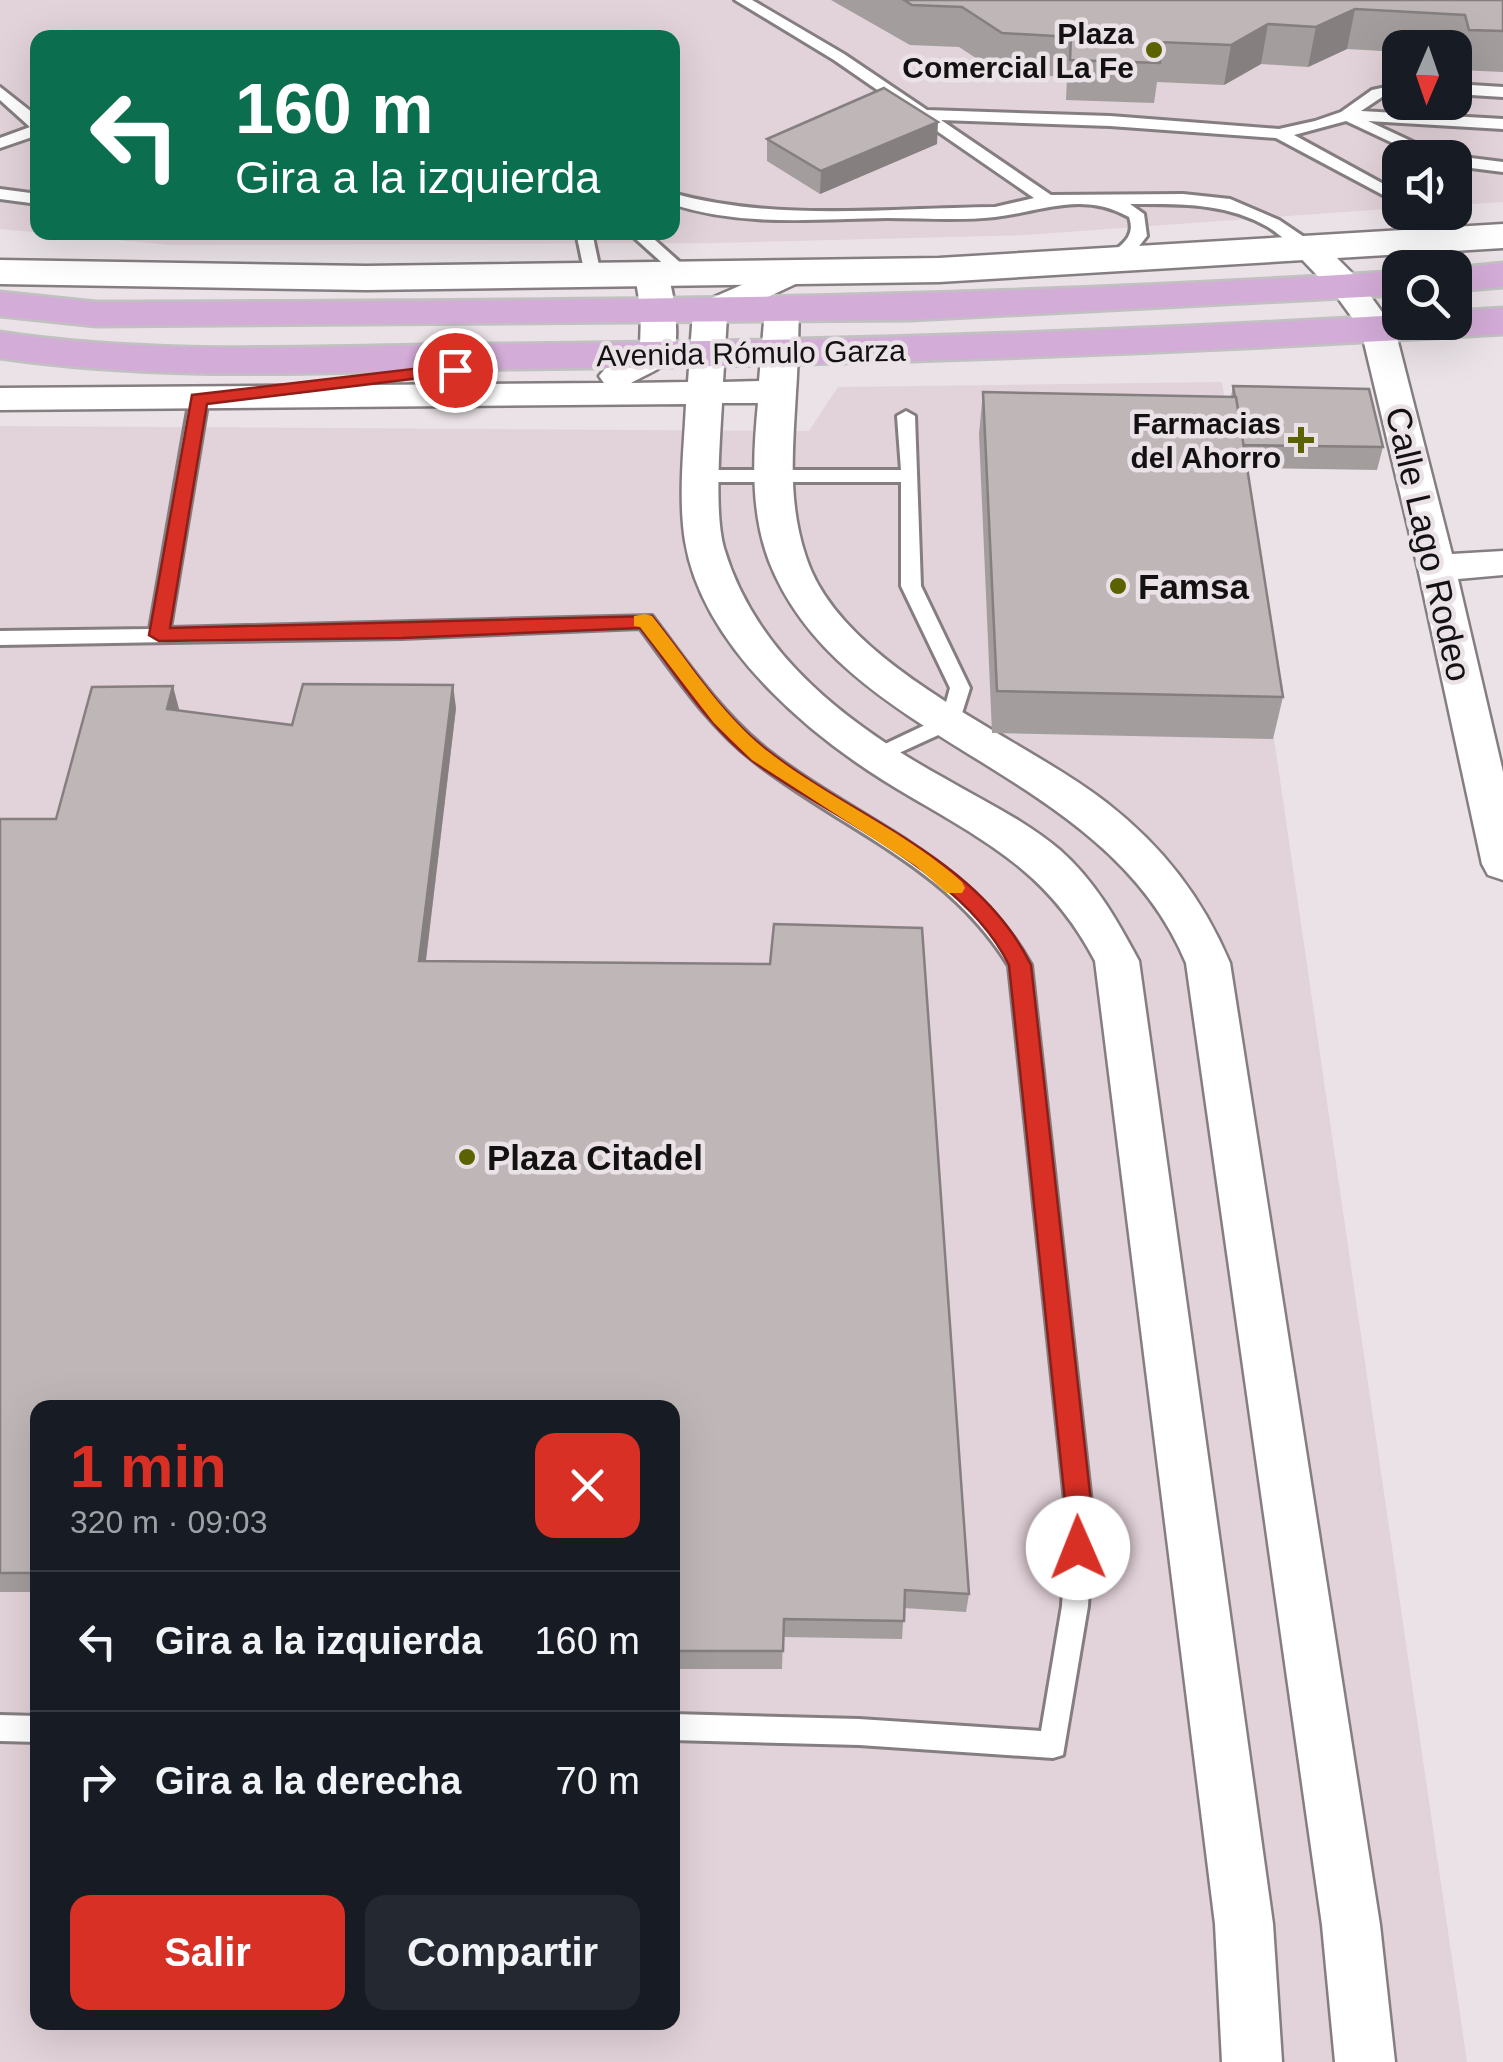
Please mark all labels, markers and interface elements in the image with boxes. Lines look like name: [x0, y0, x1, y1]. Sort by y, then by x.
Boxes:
place label: Plaza Comercial La Fe: [902, 17, 1134, 84]
north arrow: [1382, 30, 1472, 120]
map controls: [1382, 30, 1472, 340]
marker: Plaza Comercial La Fe: [1143, 39, 1165, 61]
icon: left: [70, 70, 200, 200]
text: 160 m: [235, 70, 433, 148]
button: sound: [1382, 140, 1472, 230]
text: Gira a la izquierda: [235, 152, 600, 203]
button: search: [1382, 250, 1472, 340]
pin: [413, 328, 498, 413]
street label: Avenida Rómulo Garza: [596, 334, 906, 372]
icon: arrive: [428, 343, 483, 398]
street label: Calle Lago Rodeo: [1378, 403, 1480, 685]
place label: Farmacias del Ahorro: [1130, 407, 1281, 474]
marker: Farmacias del Ahorro: [1290, 429, 1312, 451]
place label: Famsa: [1138, 567, 1249, 606]
marker: Famsa: [1107, 575, 1129, 597]
place label: Plaza Citadel: [487, 1138, 703, 1177]
marker: Plaza Citadel: [456, 1146, 478, 1168]
text: 1 min: [70, 1433, 227, 1500]
button: close: [535, 1433, 640, 1538]
position arrow: [1026, 1496, 1130, 1600]
text: 320 m · 09:03: [70, 1504, 267, 1540]
icon: left: [70, 1614, 125, 1669]
text: Gira a la izquierda: [155, 1620, 482, 1662]
text: 160 m: [534, 1620, 640, 1662]
icon: right: [70, 1754, 125, 1809]
text: Gira a la derecha: [155, 1760, 461, 1802]
text: 70 m: [556, 1760, 640, 1802]
button: Salir: [70, 1895, 345, 2010]
button: Compartir: [365, 1895, 640, 2010]

